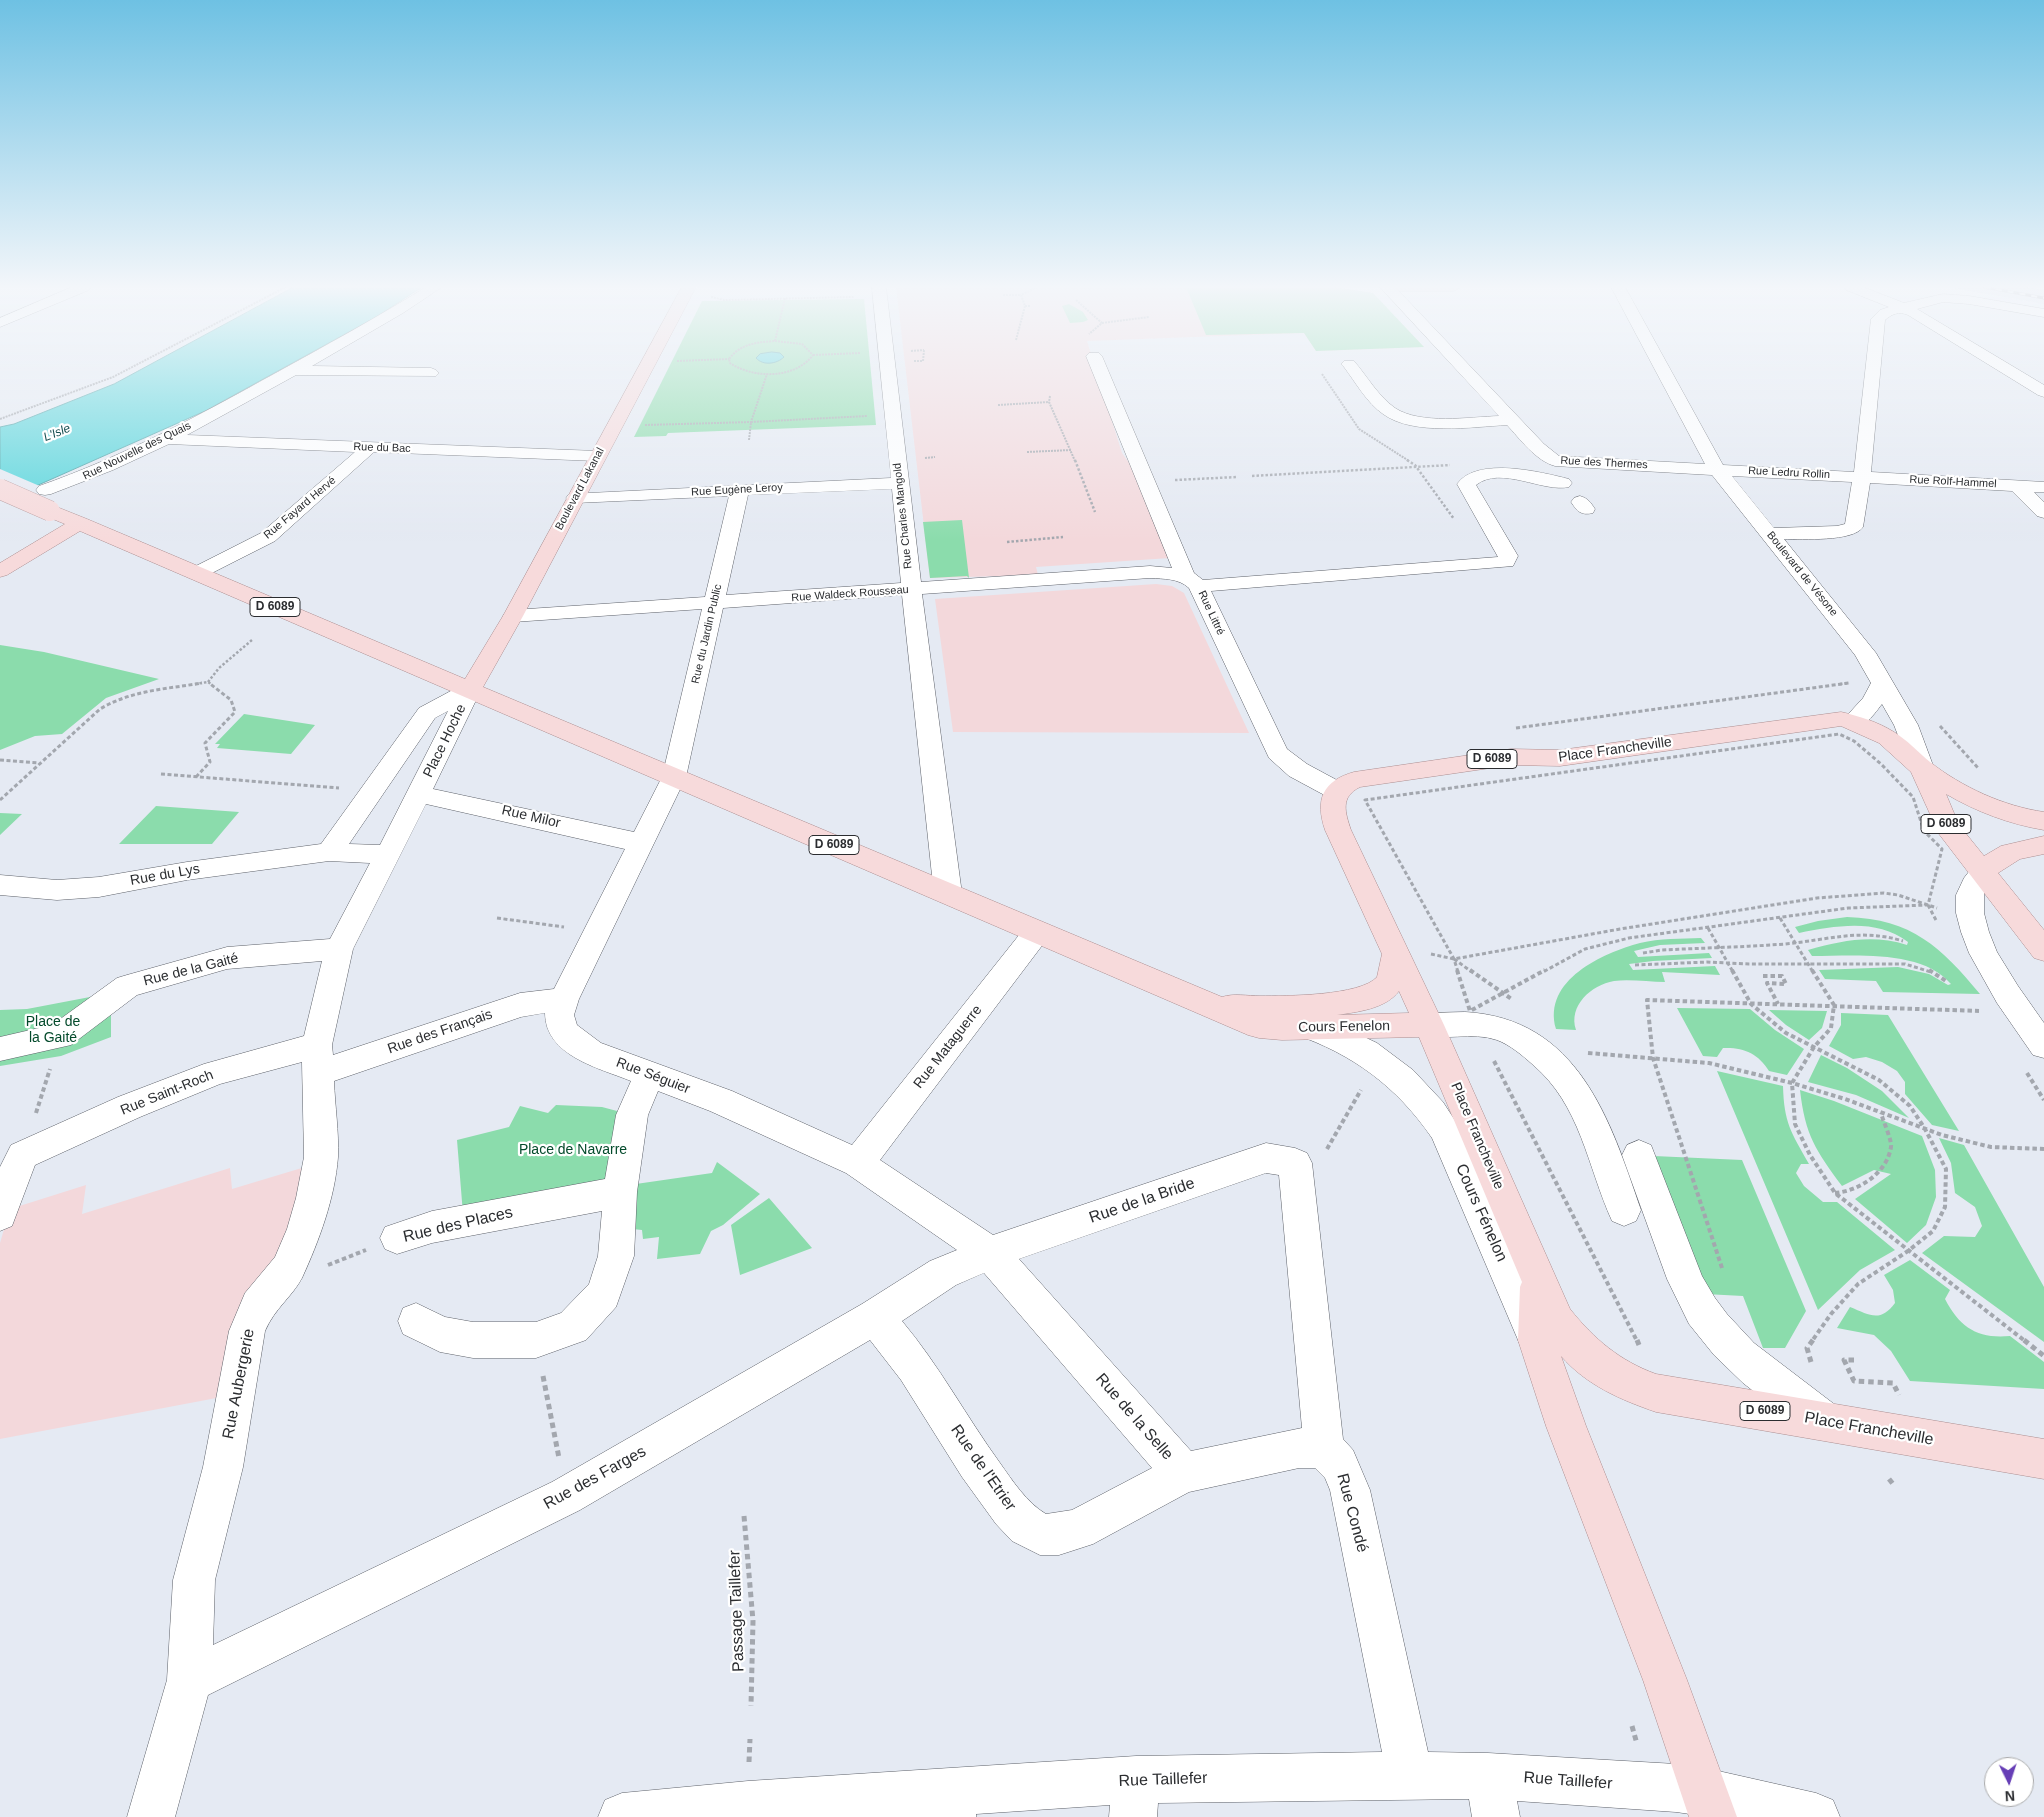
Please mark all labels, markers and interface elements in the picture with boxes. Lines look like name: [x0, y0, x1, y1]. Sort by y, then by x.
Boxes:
street label: Rue Nouvelle des Quais: [81, 419, 193, 483]
water label: L'Isle: [41, 421, 73, 445]
street label: Rue du Bac: [353, 440, 411, 456]
street label: Boulevard Lakanal: [553, 446, 607, 532]
street label: Rue des Thermes: [1560, 454, 1648, 472]
street label: Rue Charles Mangold: [891, 462, 915, 570]
street label: Rue Ledru Rollin: [1748, 464, 1830, 482]
street label: Rue Rolf-Hammel: [1909, 473, 1997, 491]
street label: Rue Fayard Hervé: [261, 474, 339, 542]
street label: Rue Eugène Leroy: [691, 481, 783, 499]
street label: Boulevard de Vésone: [1764, 529, 1840, 619]
street label: Rue du Jardin Public: [689, 583, 725, 685]
street label: Rue Waldeck Rousseau: [791, 583, 909, 605]
street label: Rue Littré: [1195, 589, 1227, 637]
road number: D 6089: [250, 598, 300, 616]
street label: Place Hoche: [420, 702, 470, 780]
street label: Place Francheville: [1557, 734, 1673, 766]
road number: D 6089: [1467, 750, 1517, 769]
street label: Rue Milor: [500, 802, 562, 832]
road number: D 6089: [1921, 814, 1971, 834]
road number: D 6089: [809, 836, 859, 854]
street label: Rue du Lys: [129, 861, 201, 889]
street label: Rue de la Gaité: [142, 950, 240, 990]
street label: Rue Mataguerre: [910, 1002, 986, 1092]
street label: Rue des Français: [385, 1006, 495, 1058]
park label: Place de la Gaité: [26, 1014, 80, 1046]
street label: Cours Fenelon: [1298, 1018, 1390, 1036]
street label: Rue Séguier: [614, 1054, 692, 1098]
street label: Rue Saint-Roch: [118, 1067, 216, 1119]
street label: Place Francheville: [1447, 1080, 1507, 1192]
park label: Place de Navarre: [519, 1142, 627, 1158]
street label: Cours Fénelon: [1451, 1161, 1511, 1265]
street label: Rue de la Bride: [1087, 1174, 1197, 1228]
street label: Rue des Places: [401, 1203, 515, 1247]
street label: Rue Aubergerie: [219, 1327, 259, 1441]
street label: Rue de la Selle: [1091, 1370, 1177, 1464]
road number: D 6089: [1740, 1402, 1790, 1420]
street label: Place Francheville: [1803, 1408, 1935, 1450]
street label: Rue de l'Etrier: [946, 1421, 1020, 1515]
street label: Rue des Farges: [541, 1442, 649, 1514]
street label: Rue Condé: [1332, 1471, 1372, 1555]
street label: Passage Taillefer: [725, 1550, 749, 1672]
north arrow: [1984, 1757, 2034, 1807]
street label: Rue Taillefer: [1523, 1768, 1613, 1794]
street label: Rue Taillefer: [1118, 1769, 1208, 1791]
text: N: [2004, 1788, 2016, 1804]

